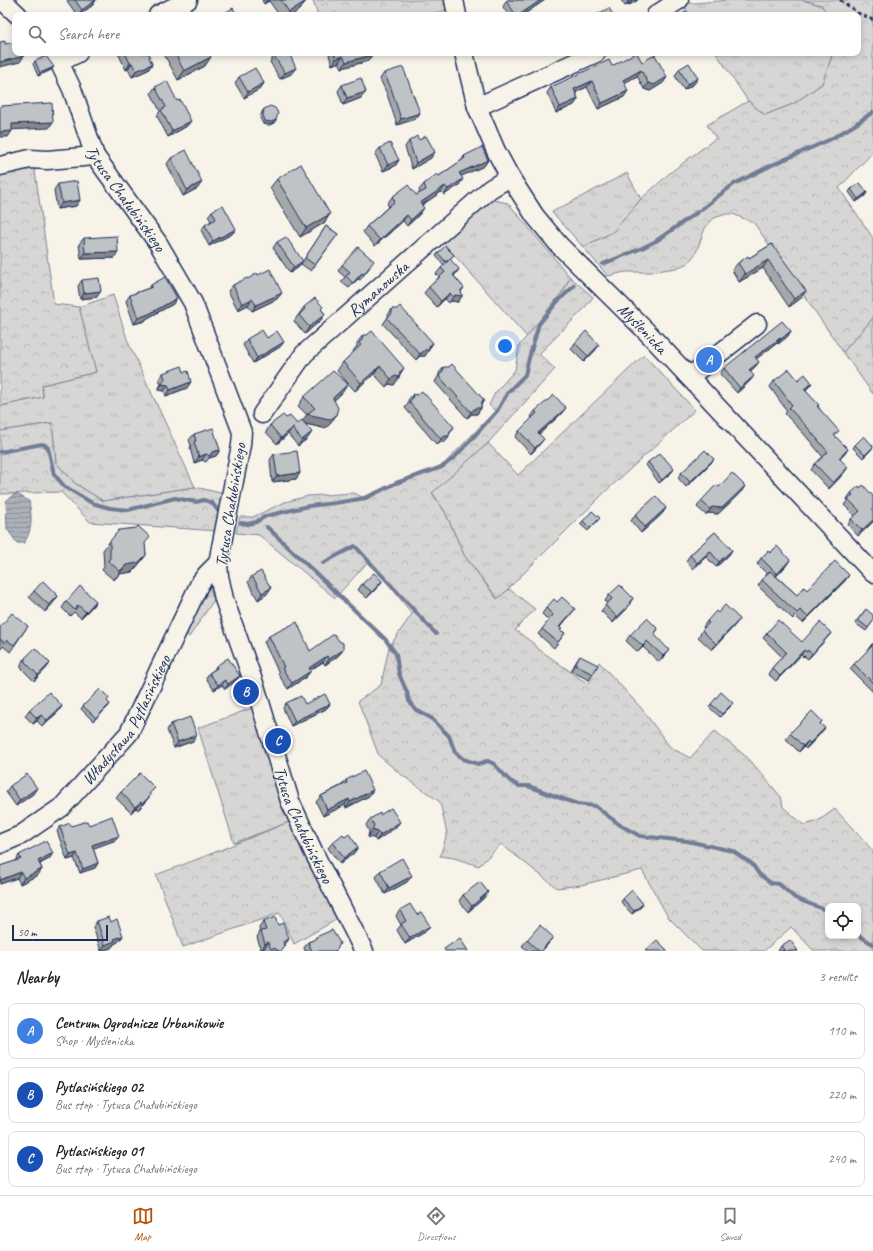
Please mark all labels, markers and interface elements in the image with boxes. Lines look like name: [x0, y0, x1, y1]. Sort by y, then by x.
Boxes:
search box: [12, 12, 861, 56]
icon: search: [26, 23, 48, 45]
text: Search here: [58, 25, 119, 44]
street label: Tytusa Chałubińskiego: [81, 143, 171, 256]
street label: Rymanowska: [343, 255, 415, 321]
street label: Myślenicka: [613, 299, 673, 360]
your location: [495, 336, 515, 356]
pin: A: [696, 345, 722, 375]
street label: Tytusa Chałubińskiego: [210, 441, 251, 569]
street label: Władysława Pytlasińskiego: [77, 651, 176, 789]
pin: B: [233, 677, 259, 707]
pin: C: [265, 726, 291, 756]
street label: Tytusa Chałubińskiego: [269, 764, 338, 888]
map controls: [825, 903, 861, 939]
button: locate: [825, 903, 861, 939]
scale bar: [12, 923, 108, 942]
text: 50 m: [18, 925, 37, 939]
text: Nearby: [16, 967, 59, 988]
text: 3 results: [819, 969, 857, 985]
text: Centrum Ogrodnicze Urbanikowie: [55, 1014, 223, 1033]
text: A: [27, 1023, 33, 1039]
text: 110 m: [828, 1023, 856, 1039]
text: Shop · Myślenicka: [55, 1033, 134, 1049]
text: Pytlasińskiego 02: [55, 1078, 143, 1097]
text: B: [27, 1087, 33, 1103]
text: 220 m: [828, 1087, 856, 1103]
text: Bus stop · Tytusa Chałubińskiego: [55, 1097, 197, 1113]
text: Pytlasińskiego 01: [55, 1142, 143, 1161]
text: C: [27, 1151, 33, 1167]
text: 240 m: [828, 1151, 856, 1167]
text: Bus stop · Tytusa Chałubińskiego: [55, 1161, 197, 1177]
tab: Map: [132, 1205, 154, 1243]
tab: Directions: [417, 1205, 456, 1243]
tab: Saved: [719, 1205, 741, 1243]

